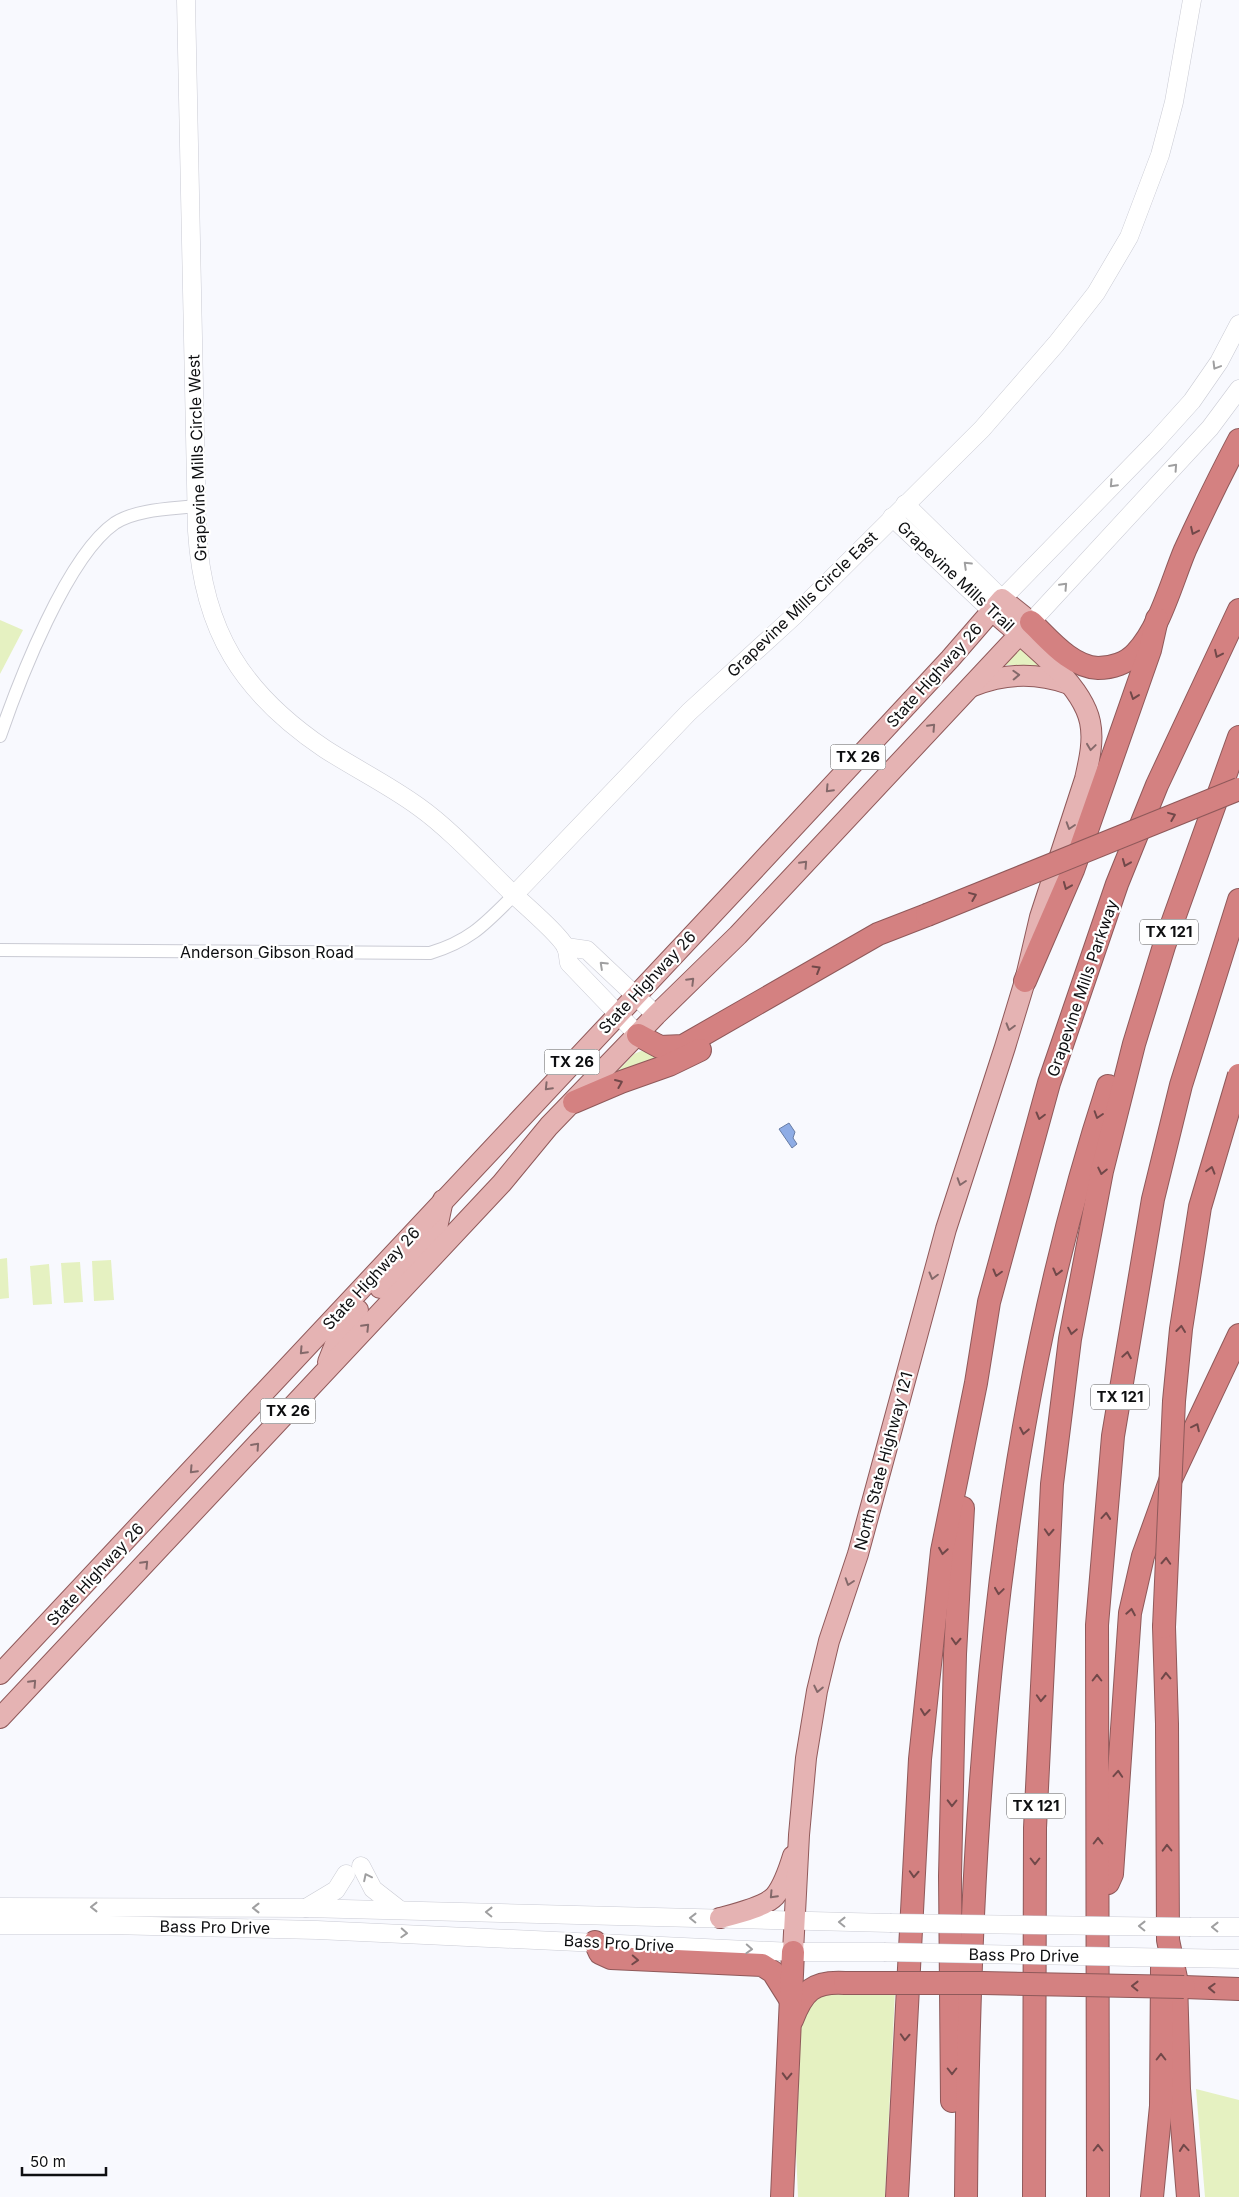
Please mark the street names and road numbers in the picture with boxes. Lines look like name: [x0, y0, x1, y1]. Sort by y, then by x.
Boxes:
street label: Grapevine Mills Circle West: [183, 354, 211, 562]
street label: Grapevine Mills Trail: [893, 516, 1019, 636]
street label: Grapevine Mills Circle East: [723, 527, 881, 681]
street label: State Highway 26: [882, 619, 986, 731]
road number: TX 26: [830, 744, 886, 770]
street label: Grapevine Mills Parkway: [1042, 897, 1122, 1079]
road number: TX 121: [1140, 920, 1198, 944]
street label: State Highway 26: [594, 926, 700, 1038]
street label: Anderson Gibson Road: [180, 942, 354, 962]
road number: TX 26: [544, 1050, 600, 1074]
street label: State Highway 26: [318, 1222, 424, 1334]
street label: North State Highway 121: [850, 1370, 916, 1552]
road number: TX 121: [1091, 1384, 1149, 1410]
road number: TX 26: [260, 1398, 316, 1424]
street label: State Highway 26: [42, 1518, 148, 1630]
road number: TX 121: [1007, 1794, 1065, 1818]
street label: Bass Pro Drive: [160, 1916, 270, 1938]
street label: Bass Pro Drive: [563, 1930, 675, 1956]
street label: Bass Pro Drive: [969, 1944, 1079, 1966]

